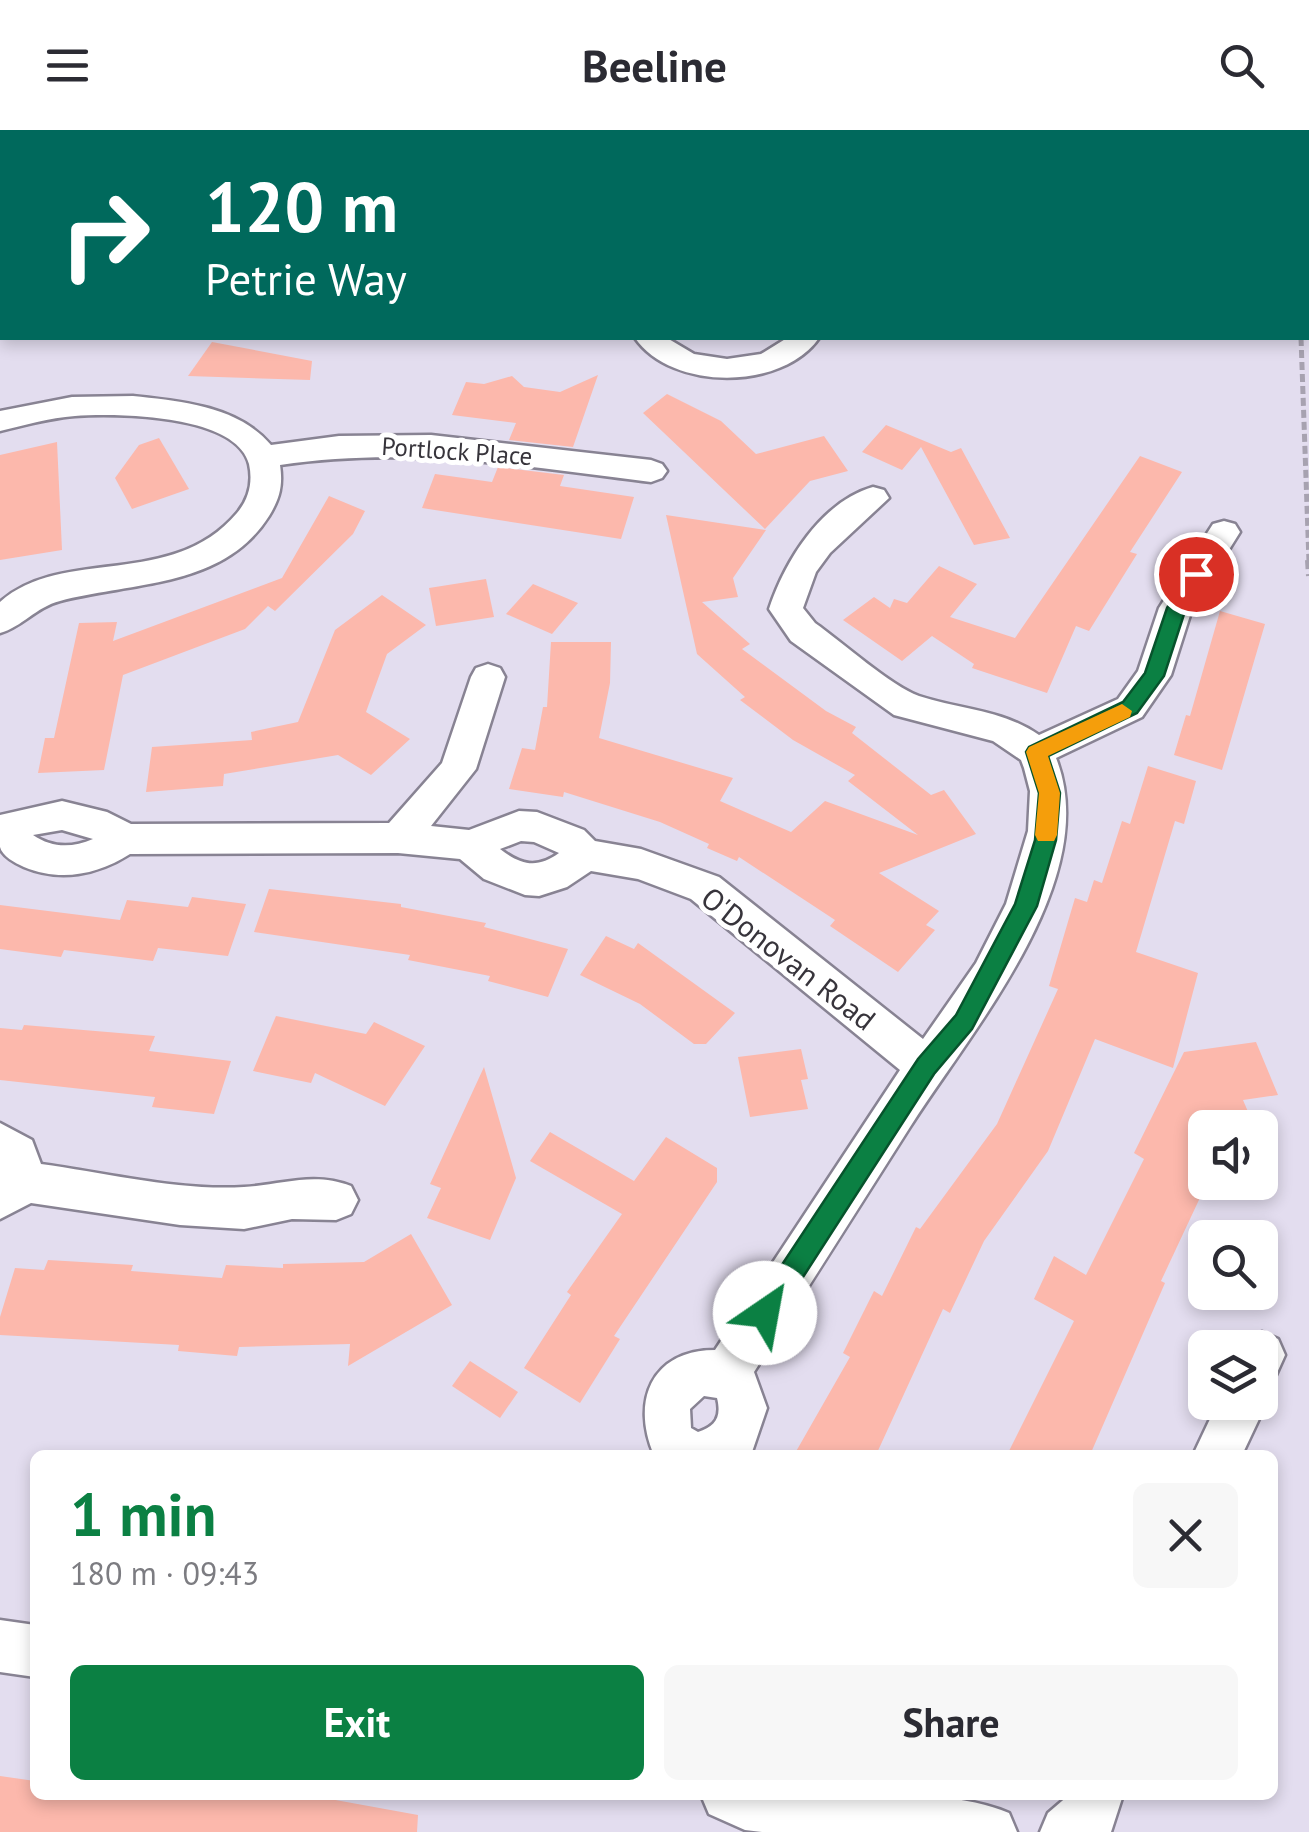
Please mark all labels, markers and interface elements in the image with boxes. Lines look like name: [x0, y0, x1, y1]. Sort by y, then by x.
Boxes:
text: Beeline: [582, 36, 727, 94]
icon: menu: [40, 38, 95, 93]
icon: search: [1214, 38, 1269, 93]
text: 120 m: [205, 161, 398, 251]
icon: right: [40, 170, 170, 300]
text: Petrie Way: [205, 249, 407, 307]
street label: Portlock Place: [380, 430, 534, 472]
pin: [1154, 532, 1239, 617]
icon: arrive: [1169, 547, 1224, 602]
street label: O'Donovan Road: [694, 878, 884, 1038]
map controls: [1188, 1110, 1278, 1420]
button: sound: [1188, 1110, 1278, 1200]
button: search: [1188, 1220, 1278, 1310]
position arrow: [713, 1261, 817, 1365]
button: layers: [1188, 1330, 1278, 1420]
text: 1 min: [70, 1475, 216, 1553]
button: close: [1133, 1483, 1238, 1588]
text: 180 m · 09:43: [70, 1552, 259, 1594]
button: Exit: [70, 1665, 644, 1780]
button: Share: [664, 1665, 1238, 1780]

